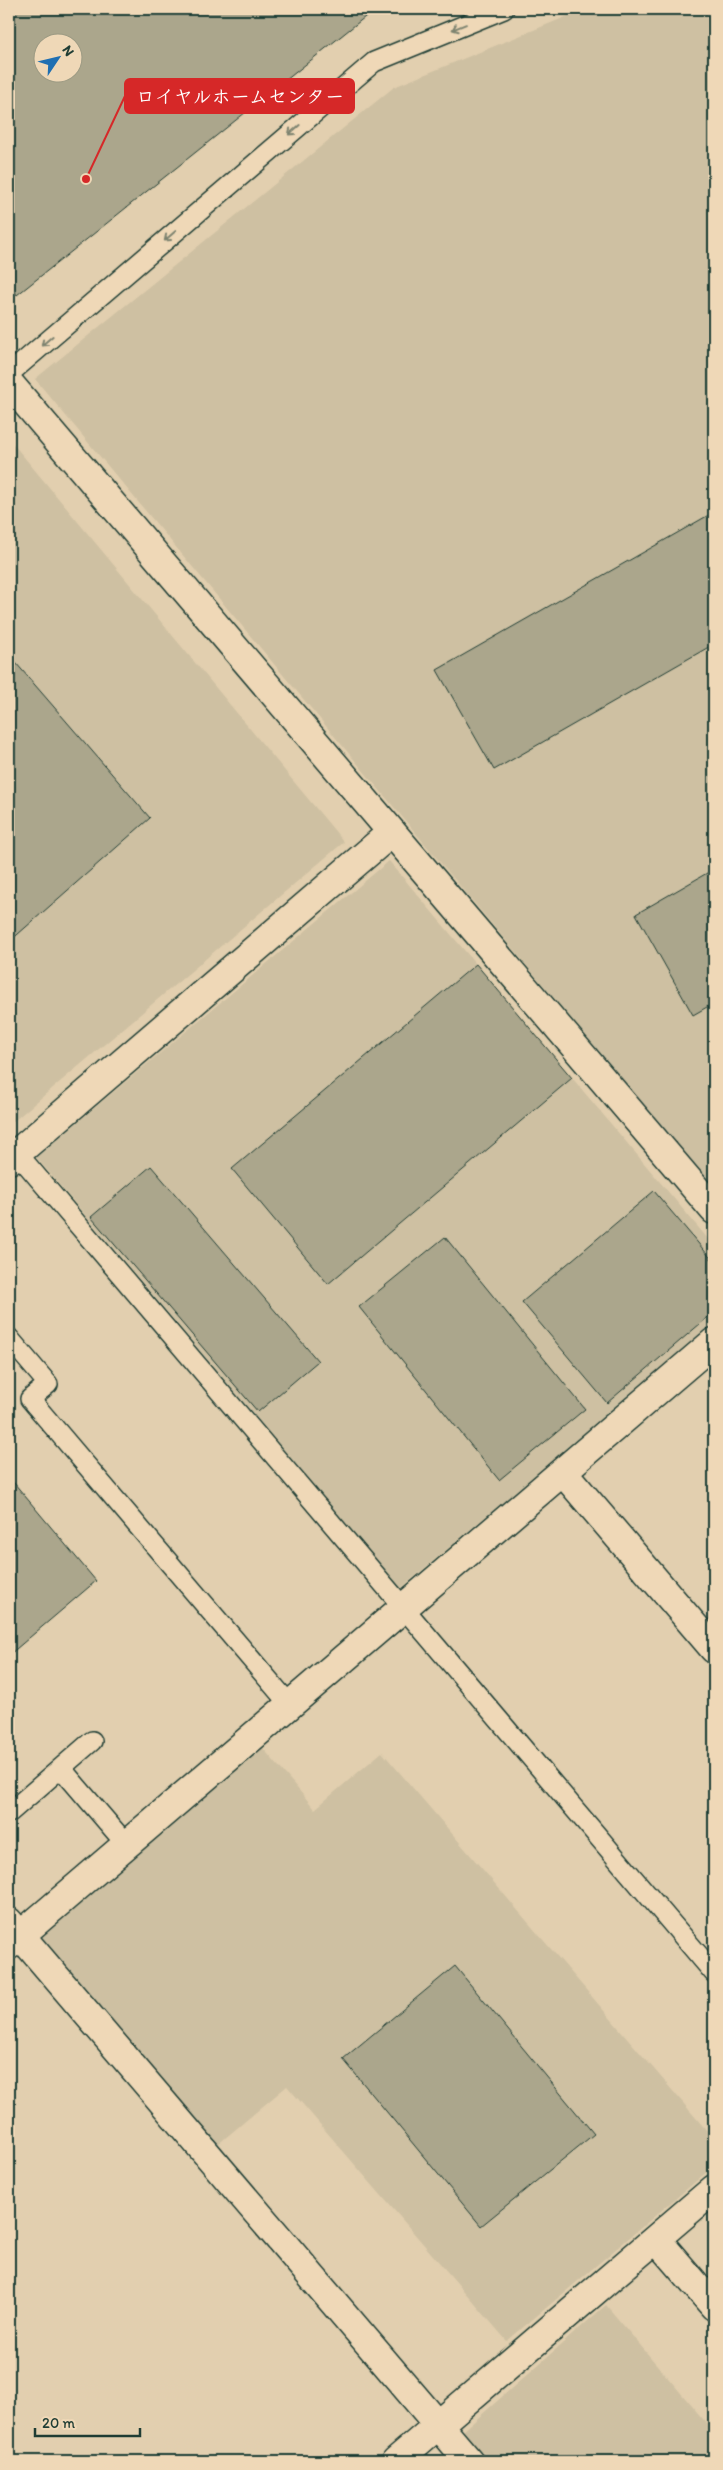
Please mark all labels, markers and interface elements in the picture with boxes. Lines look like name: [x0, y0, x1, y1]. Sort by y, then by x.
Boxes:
one-way arrow: [452, 23, 467, 32]
north arrow: [32, 32, 82, 82]
text: N: [59, 42, 78, 60]
callout: ロイヤルホームセンター: [125, 79, 354, 113]
text: ロイヤルホームセンター: [136, 85, 344, 108]
one-way arrow: [287, 124, 300, 136]
one-way arrow: [164, 230, 177, 241]
one-way arrow: [40, 336, 53, 347]
scale bar: [35, 2405, 140, 2437]
text: 20 m: [42, 2414, 76, 2432]

